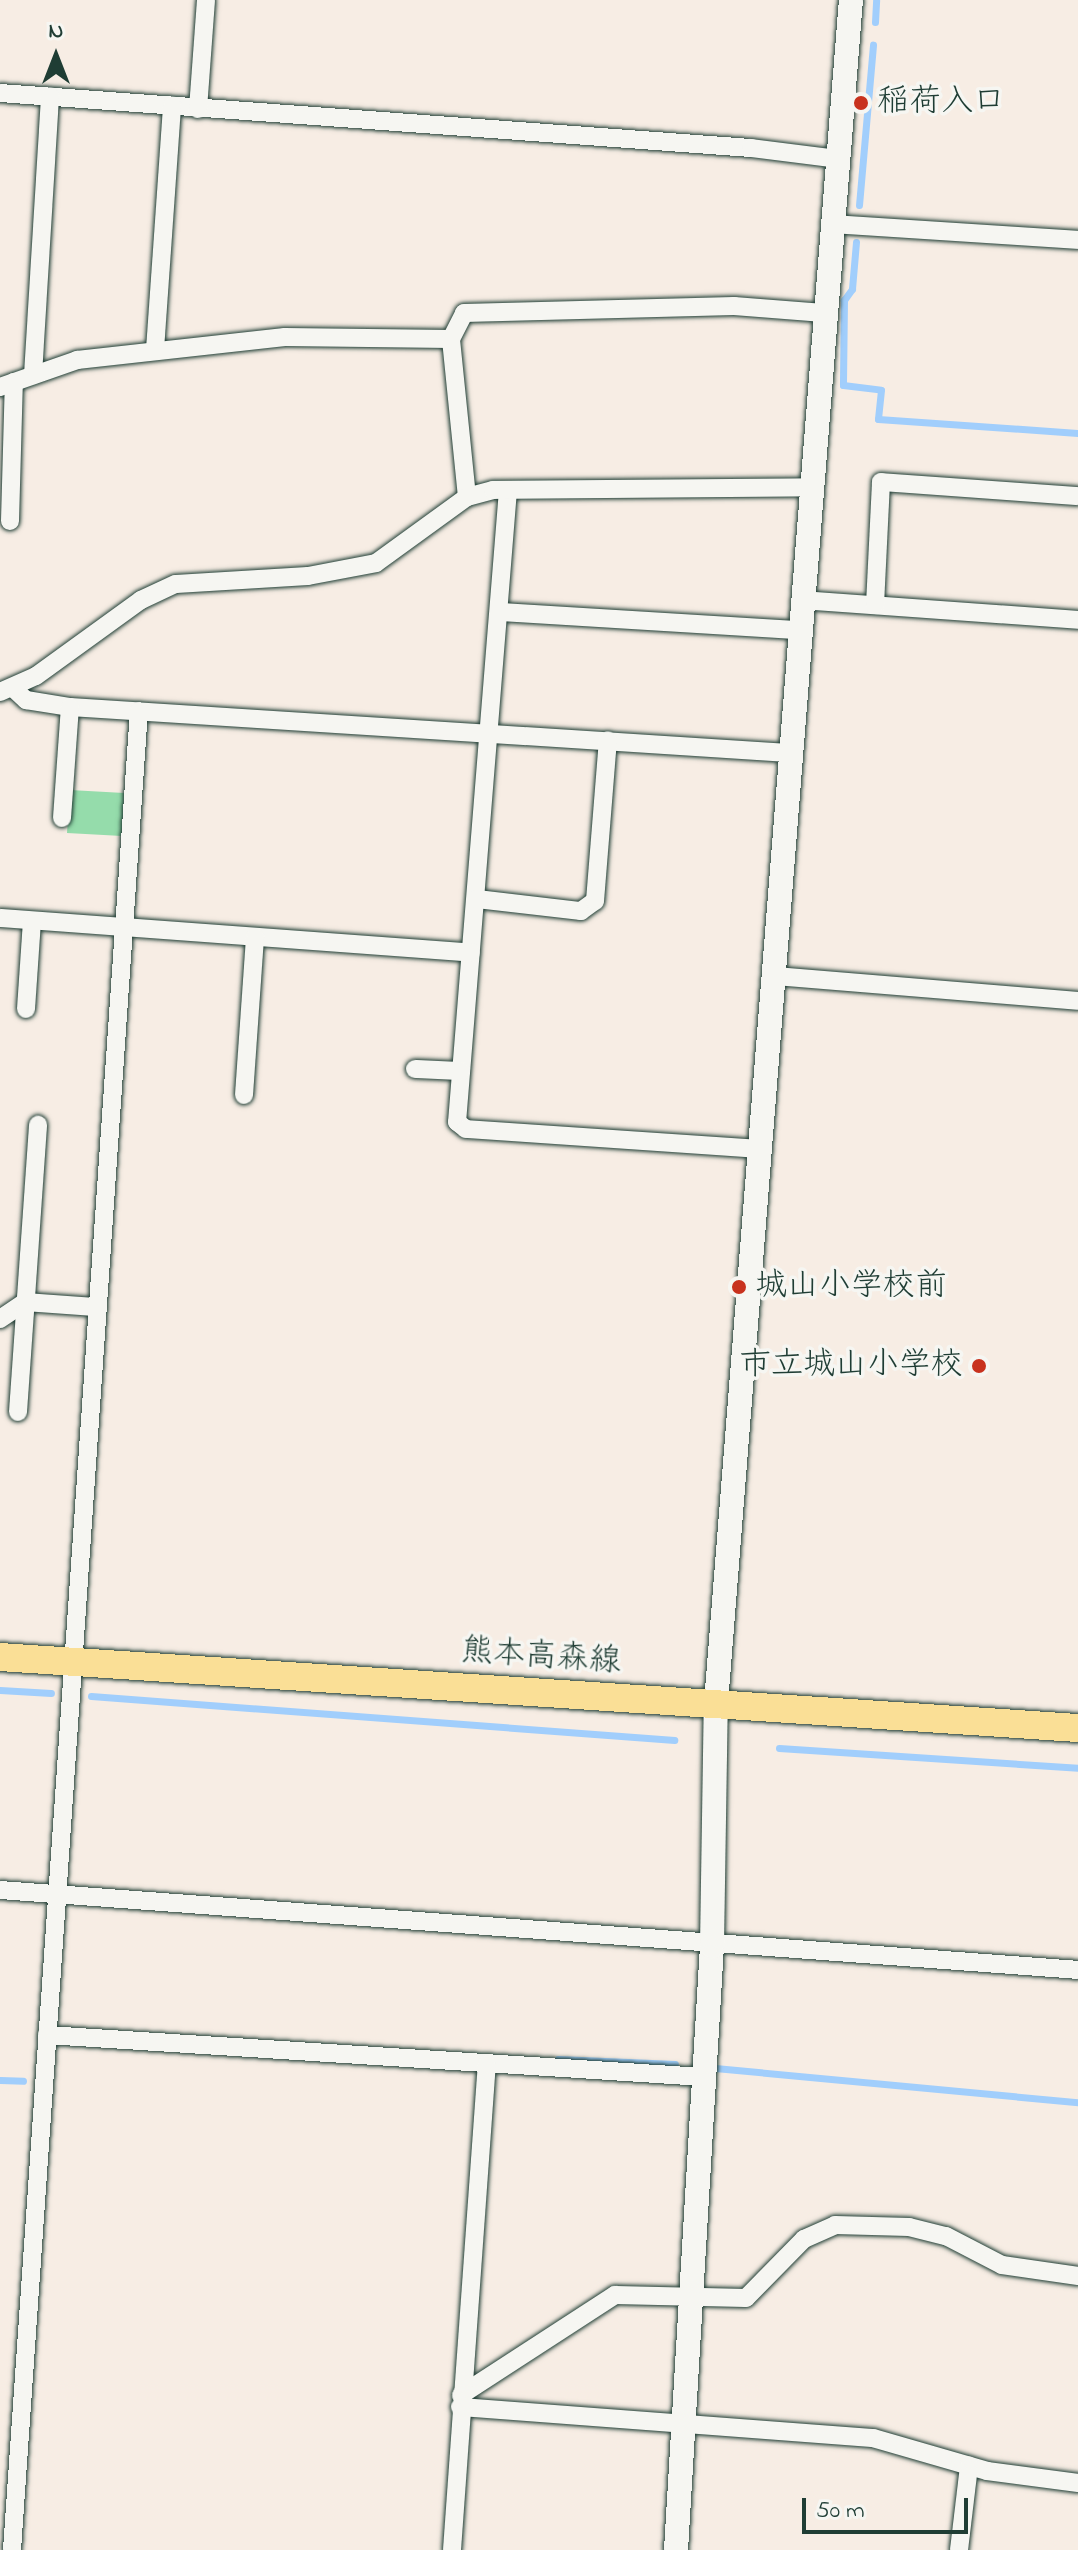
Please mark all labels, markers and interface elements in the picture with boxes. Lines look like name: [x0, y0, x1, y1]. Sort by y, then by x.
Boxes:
north arrow: [16, 16, 96, 96]
text: N: [49, 16, 63, 48]
place label: 稲荷入口: [877, 84, 1005, 122]
marker: 稲荷入口: [852, 94, 870, 112]
place label: 城山小学校前: [755, 1268, 947, 1306]
marker: 城山小学校前: [730, 1278, 748, 1296]
place label: 市立城山小学校: [739, 1347, 963, 1385]
marker: 市立城山小学校: [970, 1357, 988, 1375]
street label: 熊本高森線: [460, 1633, 622, 1683]
scale bar: [806, 2482, 972, 2532]
text: 50 m: [816, 2494, 865, 2529]

